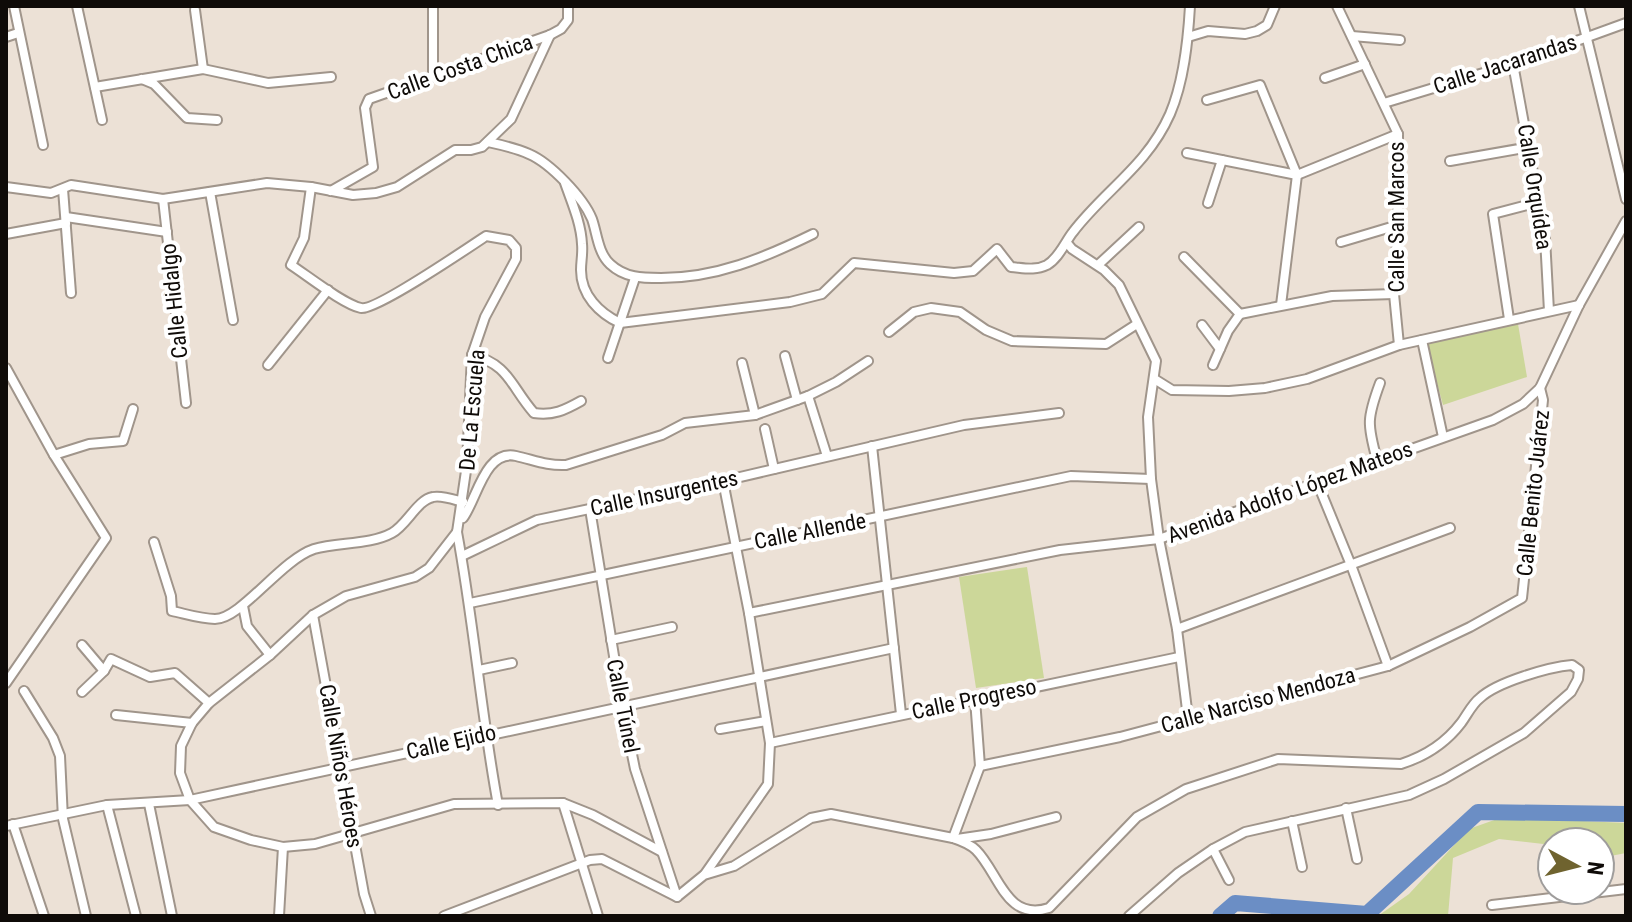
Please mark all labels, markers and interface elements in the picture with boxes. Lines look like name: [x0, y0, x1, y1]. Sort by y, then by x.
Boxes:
street label: Calle Costa Chica: [384, 29, 536, 105]
street label: Calle Jacarandas: [1430, 29, 1580, 99]
street label: Calle Orquídea: [1513, 122, 1557, 252]
street label: Calle San Marcos: [1384, 141, 1409, 293]
street label: Calle Hidalgo: [156, 242, 192, 360]
street label: De La Escuela: [454, 348, 490, 472]
street label: Calle Benito Juárez: [1512, 409, 1554, 577]
street label: Avenida Adolfo López Mateos: [1164, 436, 1416, 548]
street label: Calle Insurgentes: [588, 465, 740, 521]
street label: Calle Allende: [752, 508, 868, 554]
street label: Calle Túnel: [602, 657, 644, 755]
street label: Calle Narciso Mendoza: [1158, 662, 1358, 738]
street label: Calle Progreso: [909, 674, 1039, 724]
street label: Calle Niños Héroes: [314, 682, 368, 850]
street label: Calle Ejido: [404, 720, 498, 764]
north arrow: [1536, 826, 1616, 906]
text: N: [1582, 860, 1609, 877]

